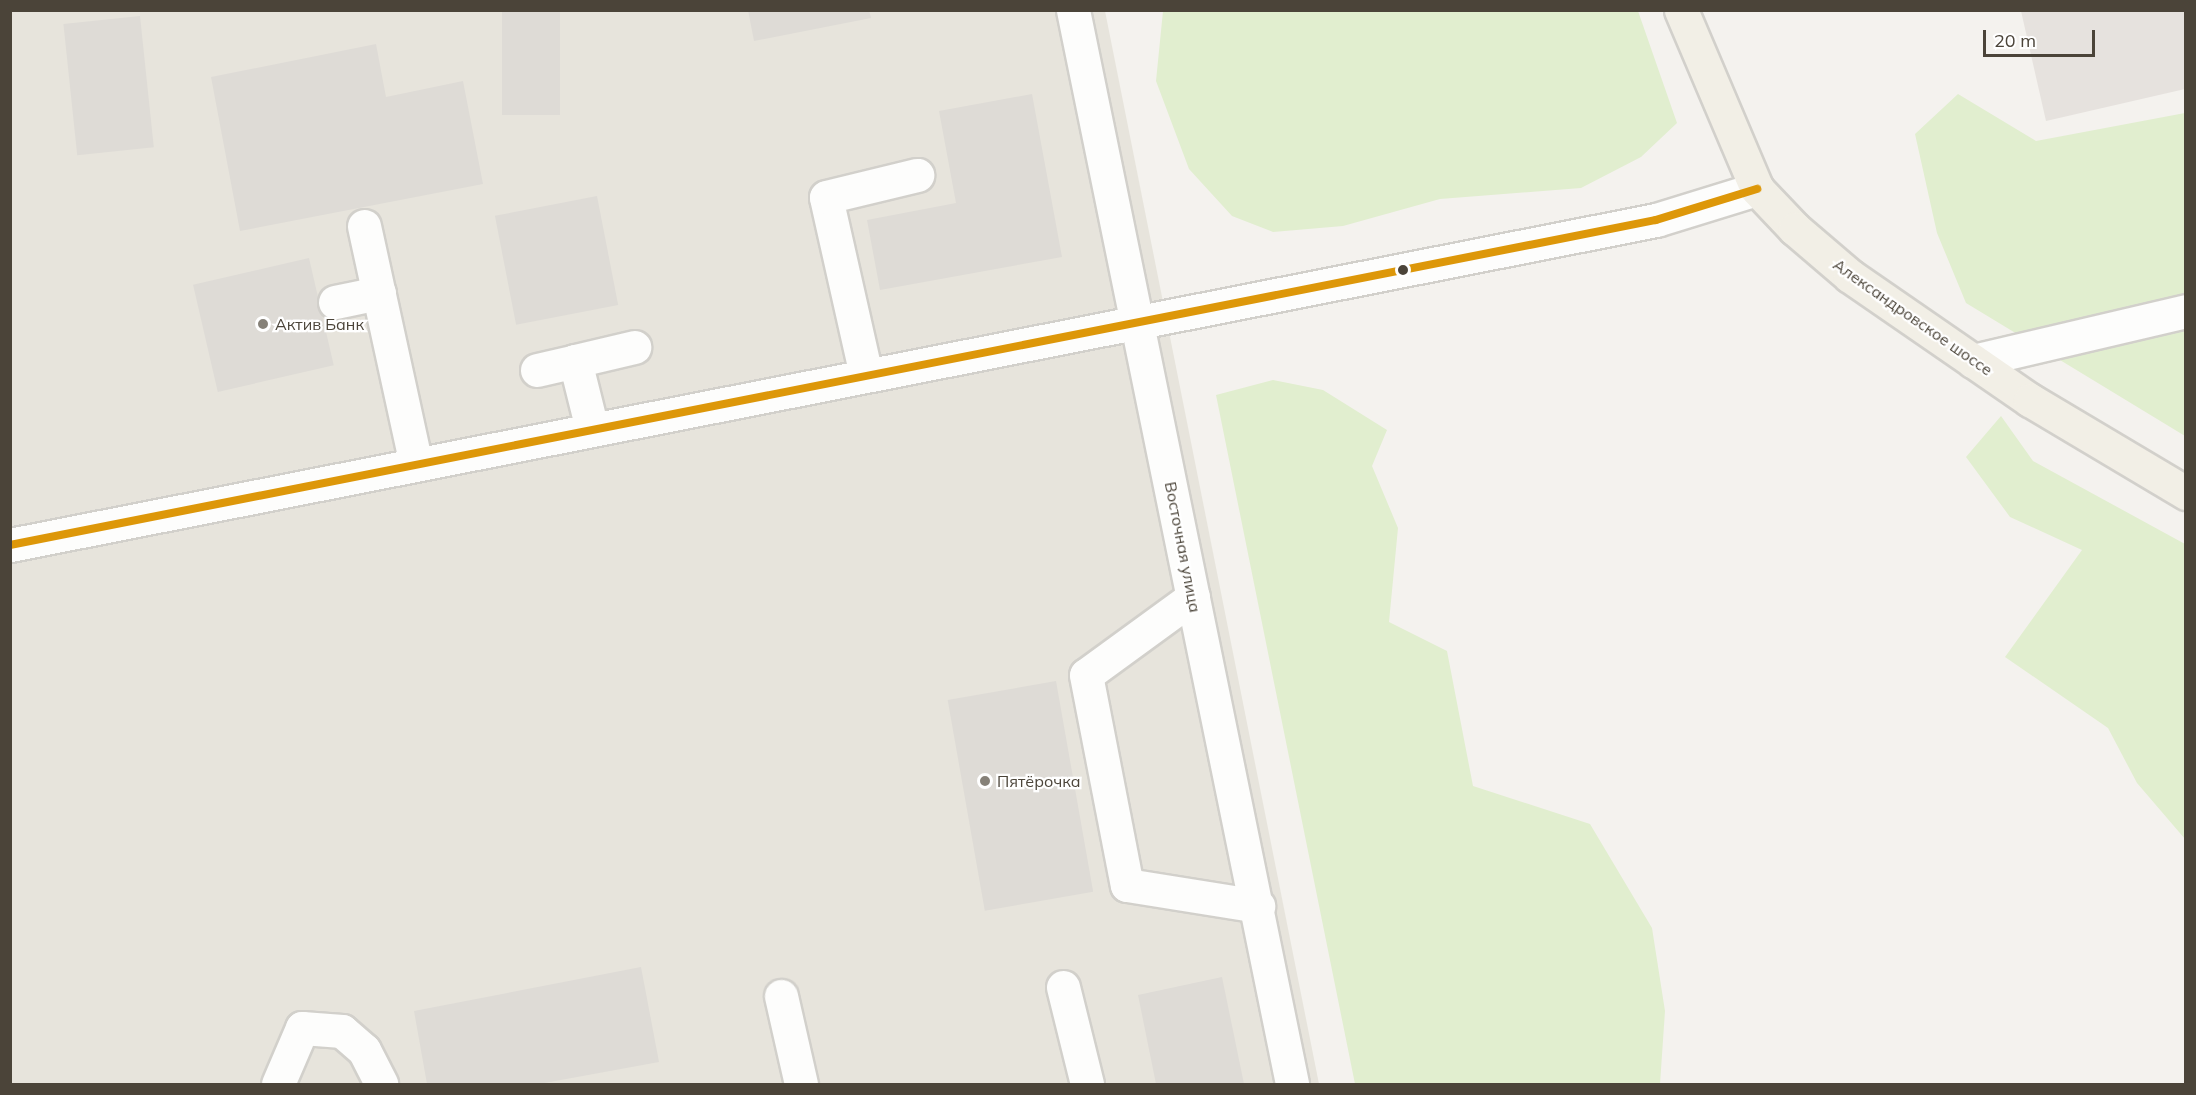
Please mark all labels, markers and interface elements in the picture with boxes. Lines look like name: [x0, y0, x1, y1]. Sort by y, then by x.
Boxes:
scale bar: [1986, 18, 2098, 56]
text: 20 m: [1994, 29, 2036, 52]
street label: Александровское шоссе: [1830, 255, 1996, 379]
unlabelled marker: [1397, 264, 1409, 276]
place label: Актив Банк: [275, 314, 364, 334]
marker: Актив Банк: [256, 317, 270, 331]
street label: Восточная улица: [1161, 480, 1205, 614]
place label: Пятёрочка: [997, 771, 1081, 791]
marker: Пятёрочка: [978, 774, 992, 788]

